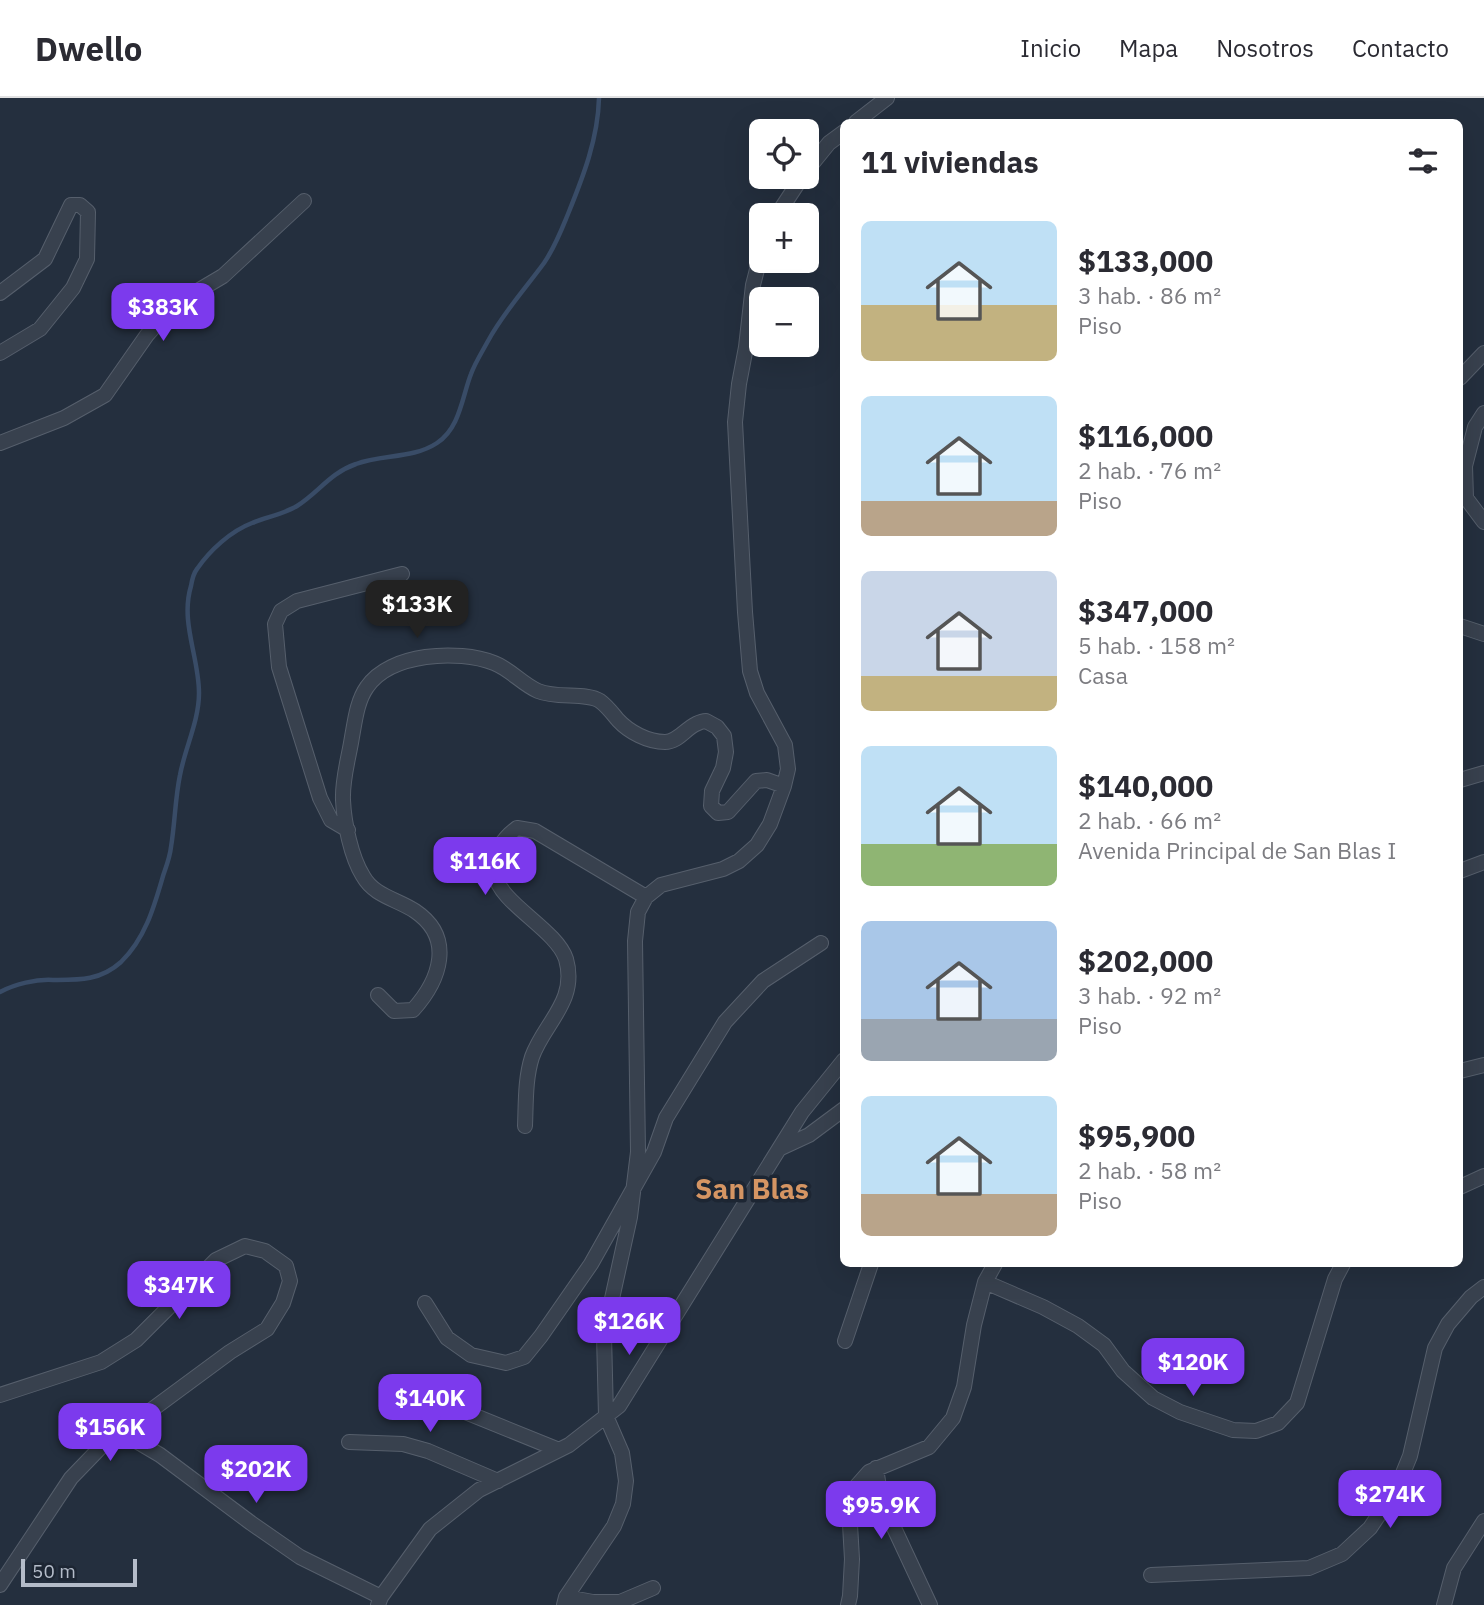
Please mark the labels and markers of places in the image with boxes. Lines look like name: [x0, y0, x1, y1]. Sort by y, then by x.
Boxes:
pin: $383K: [114, 284, 212, 343]
pin: $133K: [368, 580, 466, 640]
pin: $116K: [436, 838, 534, 897]
pin: $347K: [130, 1262, 228, 1321]
pin: $126K: [580, 1298, 678, 1357]
pin: $120K: [1144, 1338, 1242, 1398]
pin: $140K: [381, 1374, 479, 1434]
pin: $156K: [61, 1404, 159, 1463]
pin: $202K: [207, 1446, 305, 1505]
pin: $274K: [1341, 1470, 1439, 1530]
pin: $95.9K: [824, 1482, 938, 1541]

